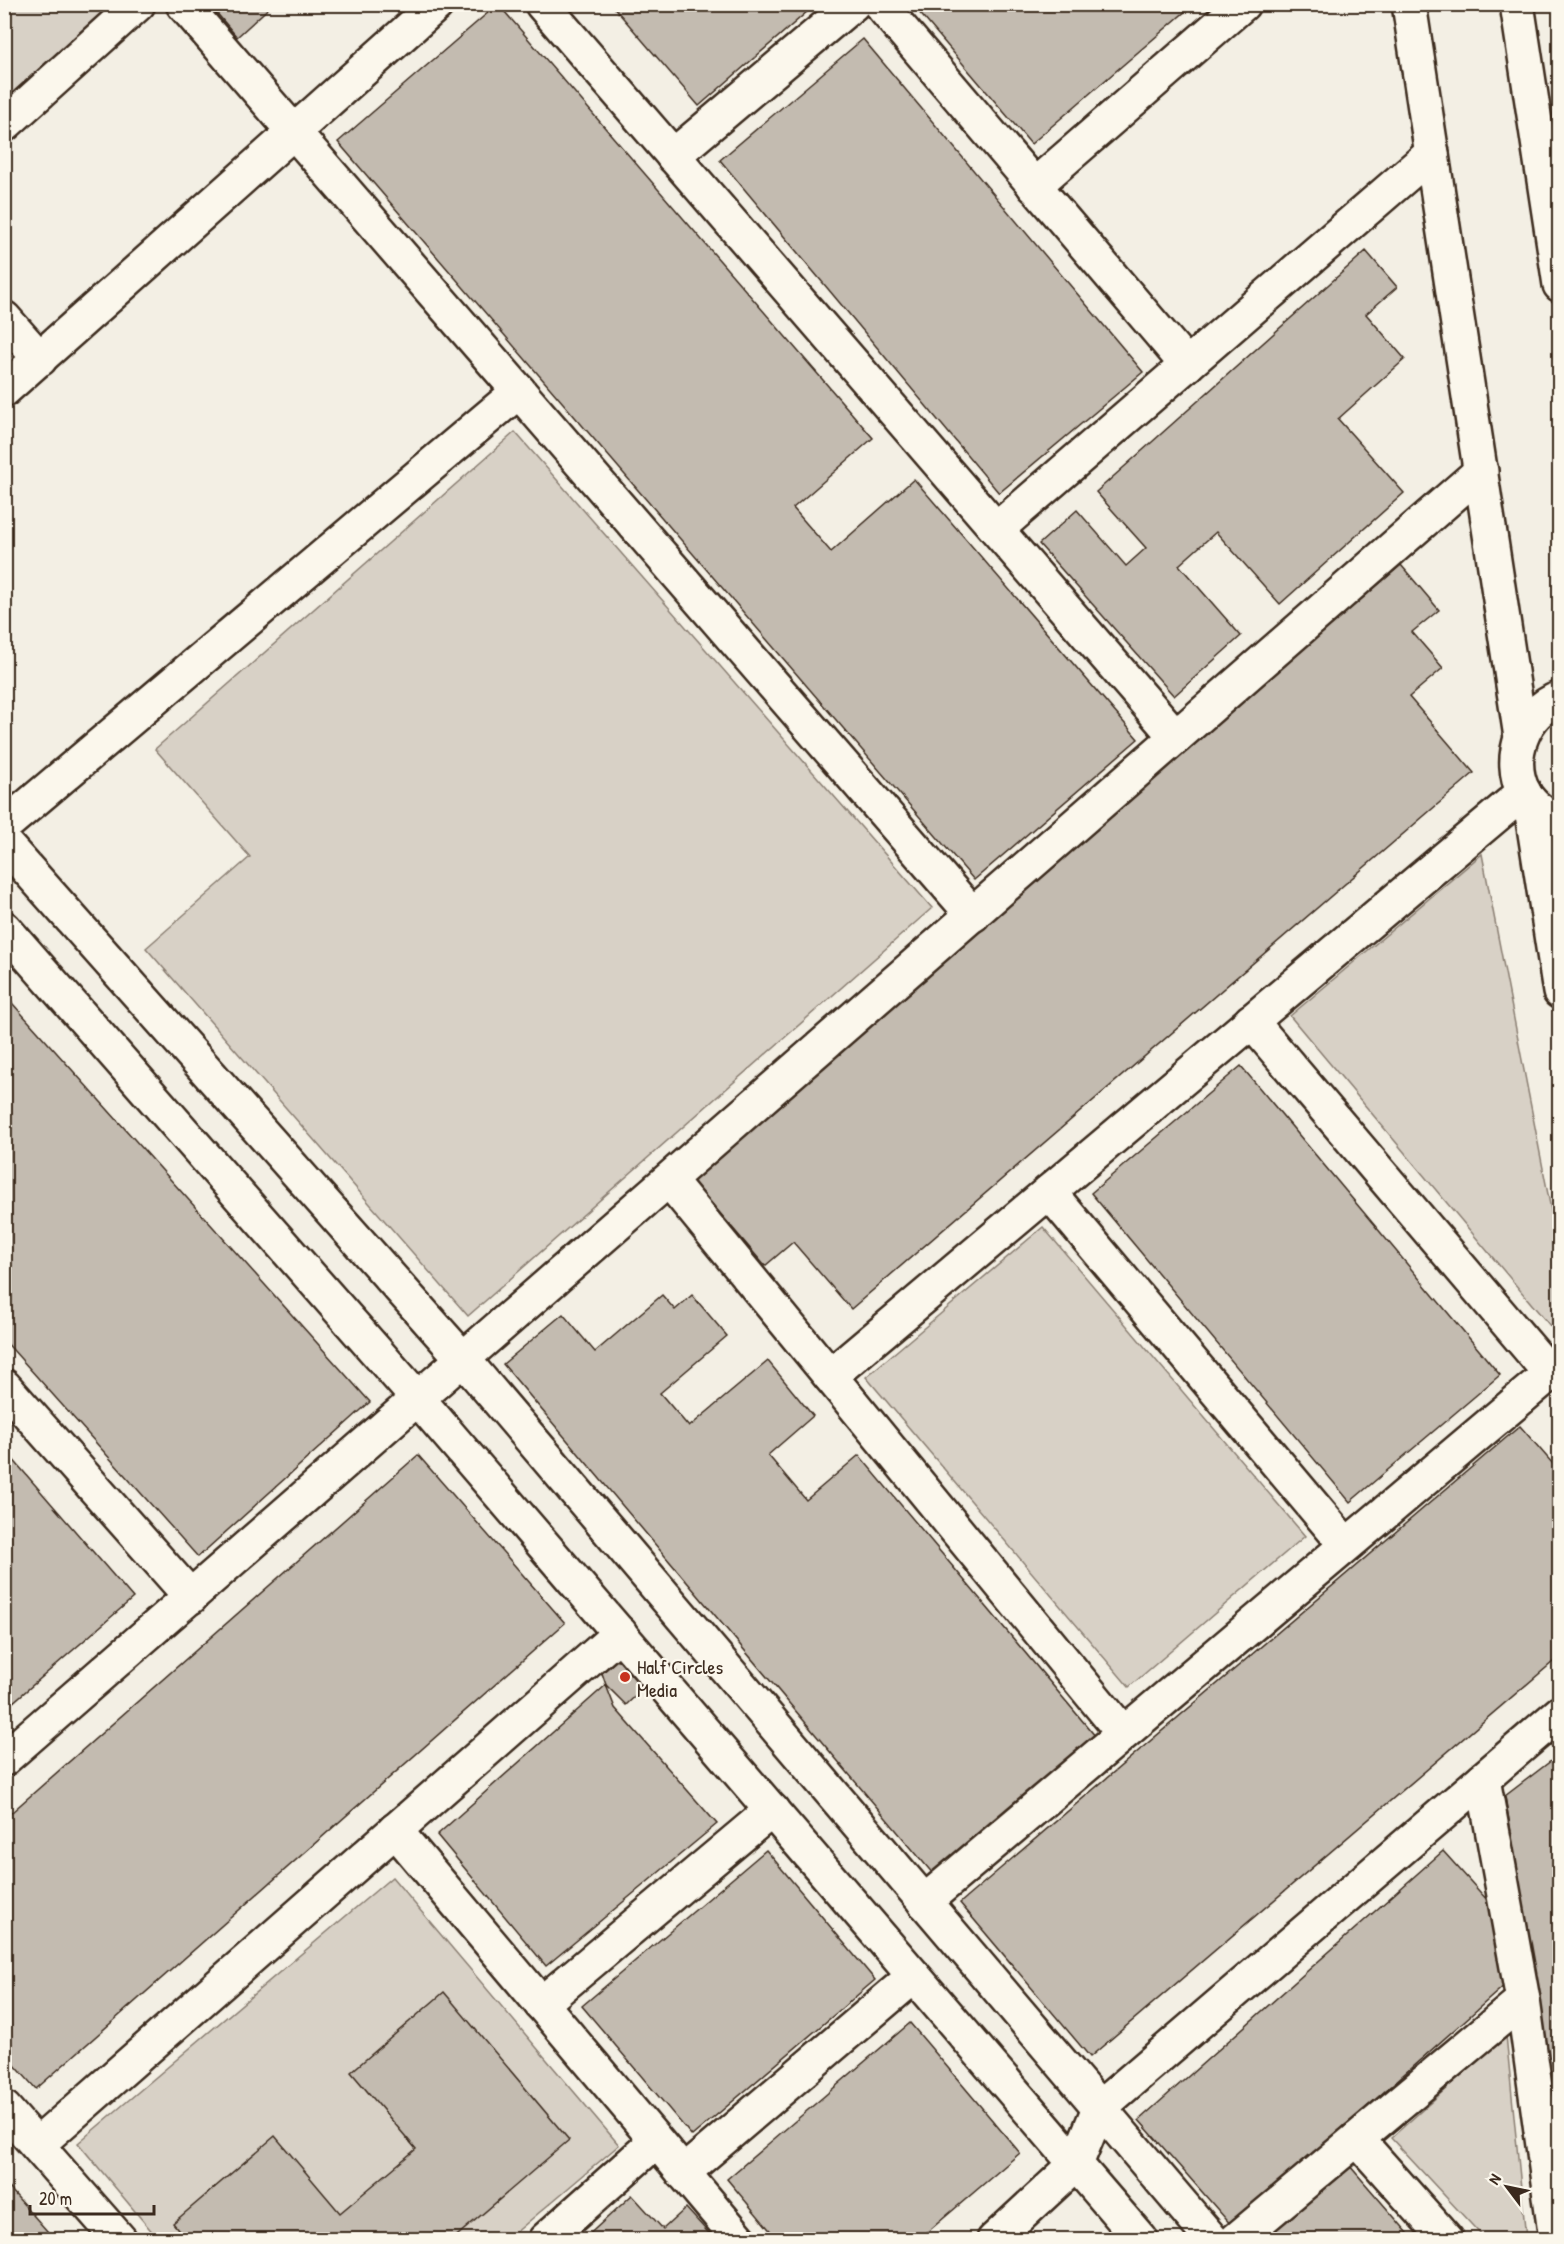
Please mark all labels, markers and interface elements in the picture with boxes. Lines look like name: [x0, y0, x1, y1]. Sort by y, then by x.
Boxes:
place label: Half Circles Media: [637, 1653, 723, 1703]
marker: Half Circles Media: [618, 1670, 632, 1684]
north arrow: [1477, 2157, 1537, 2217]
text: N: [1483, 2169, 1506, 2188]
scale bar: [30, 2178, 154, 2216]
text: 20 m: [39, 2186, 72, 2211]

